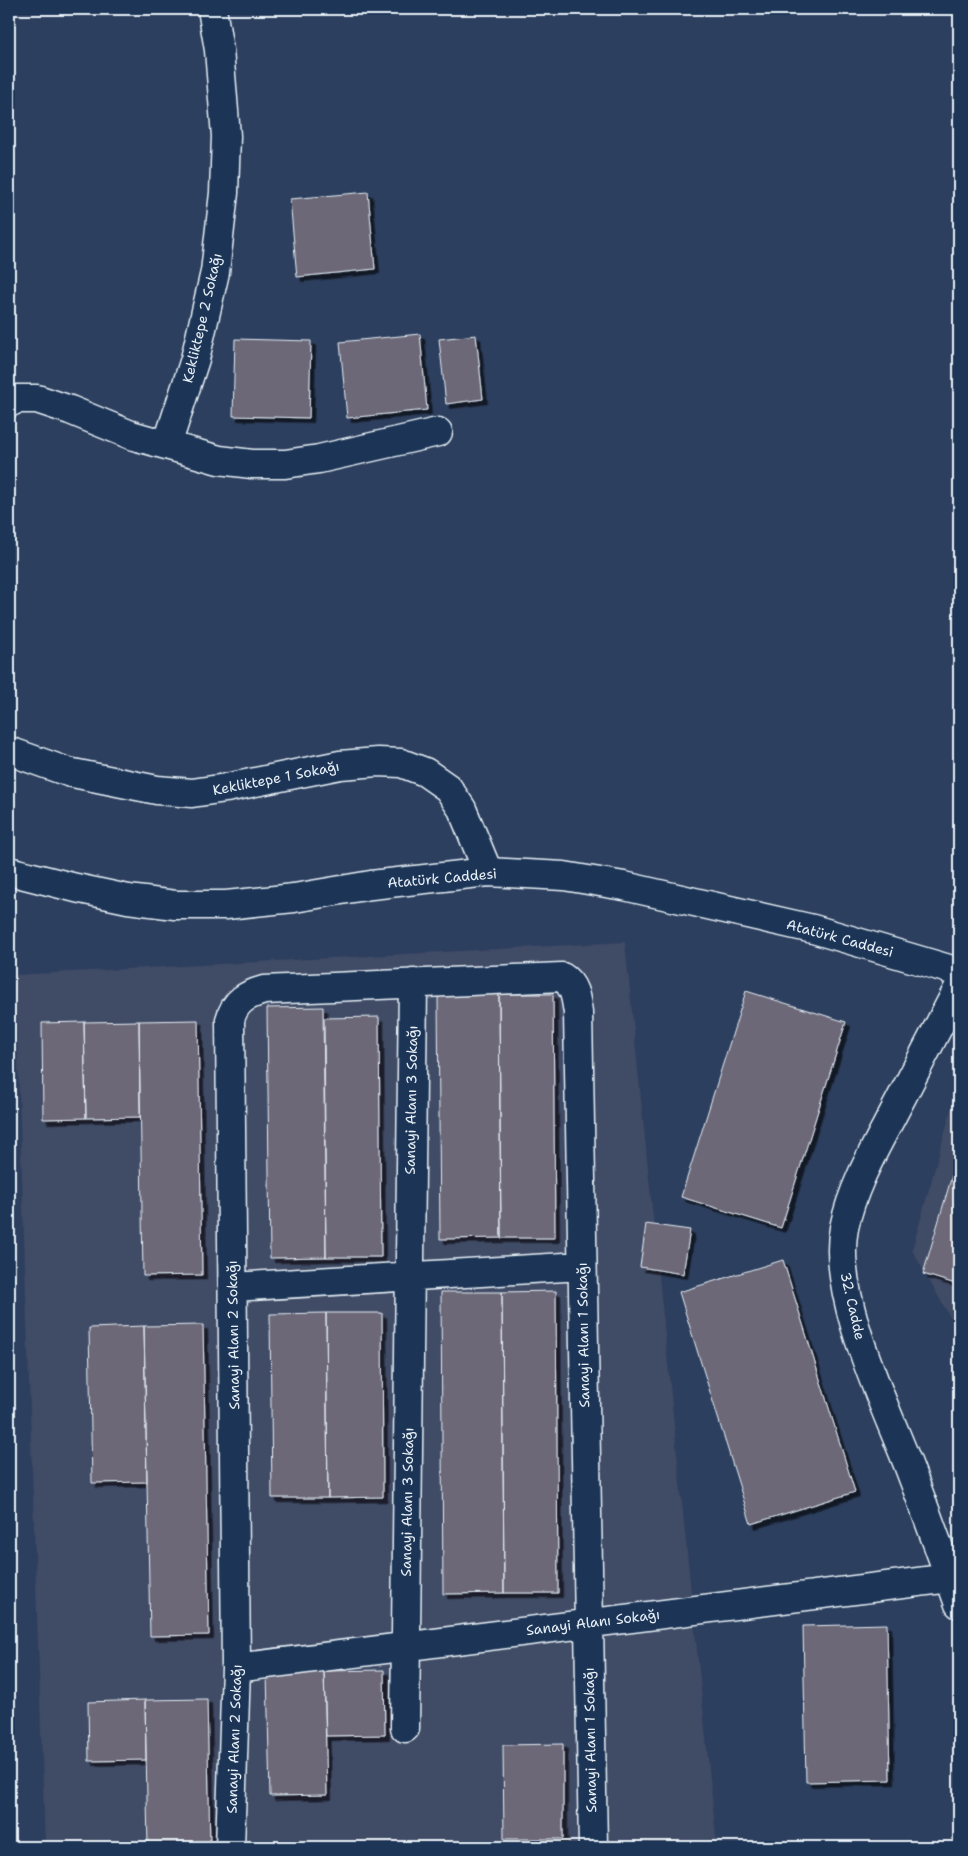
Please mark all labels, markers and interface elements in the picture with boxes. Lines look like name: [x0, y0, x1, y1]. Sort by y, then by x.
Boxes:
street label: Kekliktepe 2 Sokağı: [178, 251, 226, 385]
street label: Kekliktepe 1 Sokağı: [211, 757, 341, 799]
street label: Atatürk Caddesi: [386, 864, 498, 892]
street label: Atatürk Caddesi: [785, 915, 895, 961]
street label: Sanayi Alanı 3 Sokağı: [401, 1025, 421, 1175]
street label: Sanayi Alanı 2 Sokağı: [223, 1260, 243, 1410]
street label: Sanayi Alanı 1 Sokağı: [573, 1262, 593, 1408]
street label: 32. Cadde: [836, 1270, 870, 1342]
street label: Sanayi Alanı 3 Sokağı: [397, 1427, 417, 1577]
street label: Sanayi Alanı Sokağı: [525, 1605, 661, 1639]
street label: Sanayi Alanı 2 Sokağı: [222, 1664, 246, 1814]
street label: Sanayi Alanı 1 Sokağı: [580, 1667, 600, 1813]

